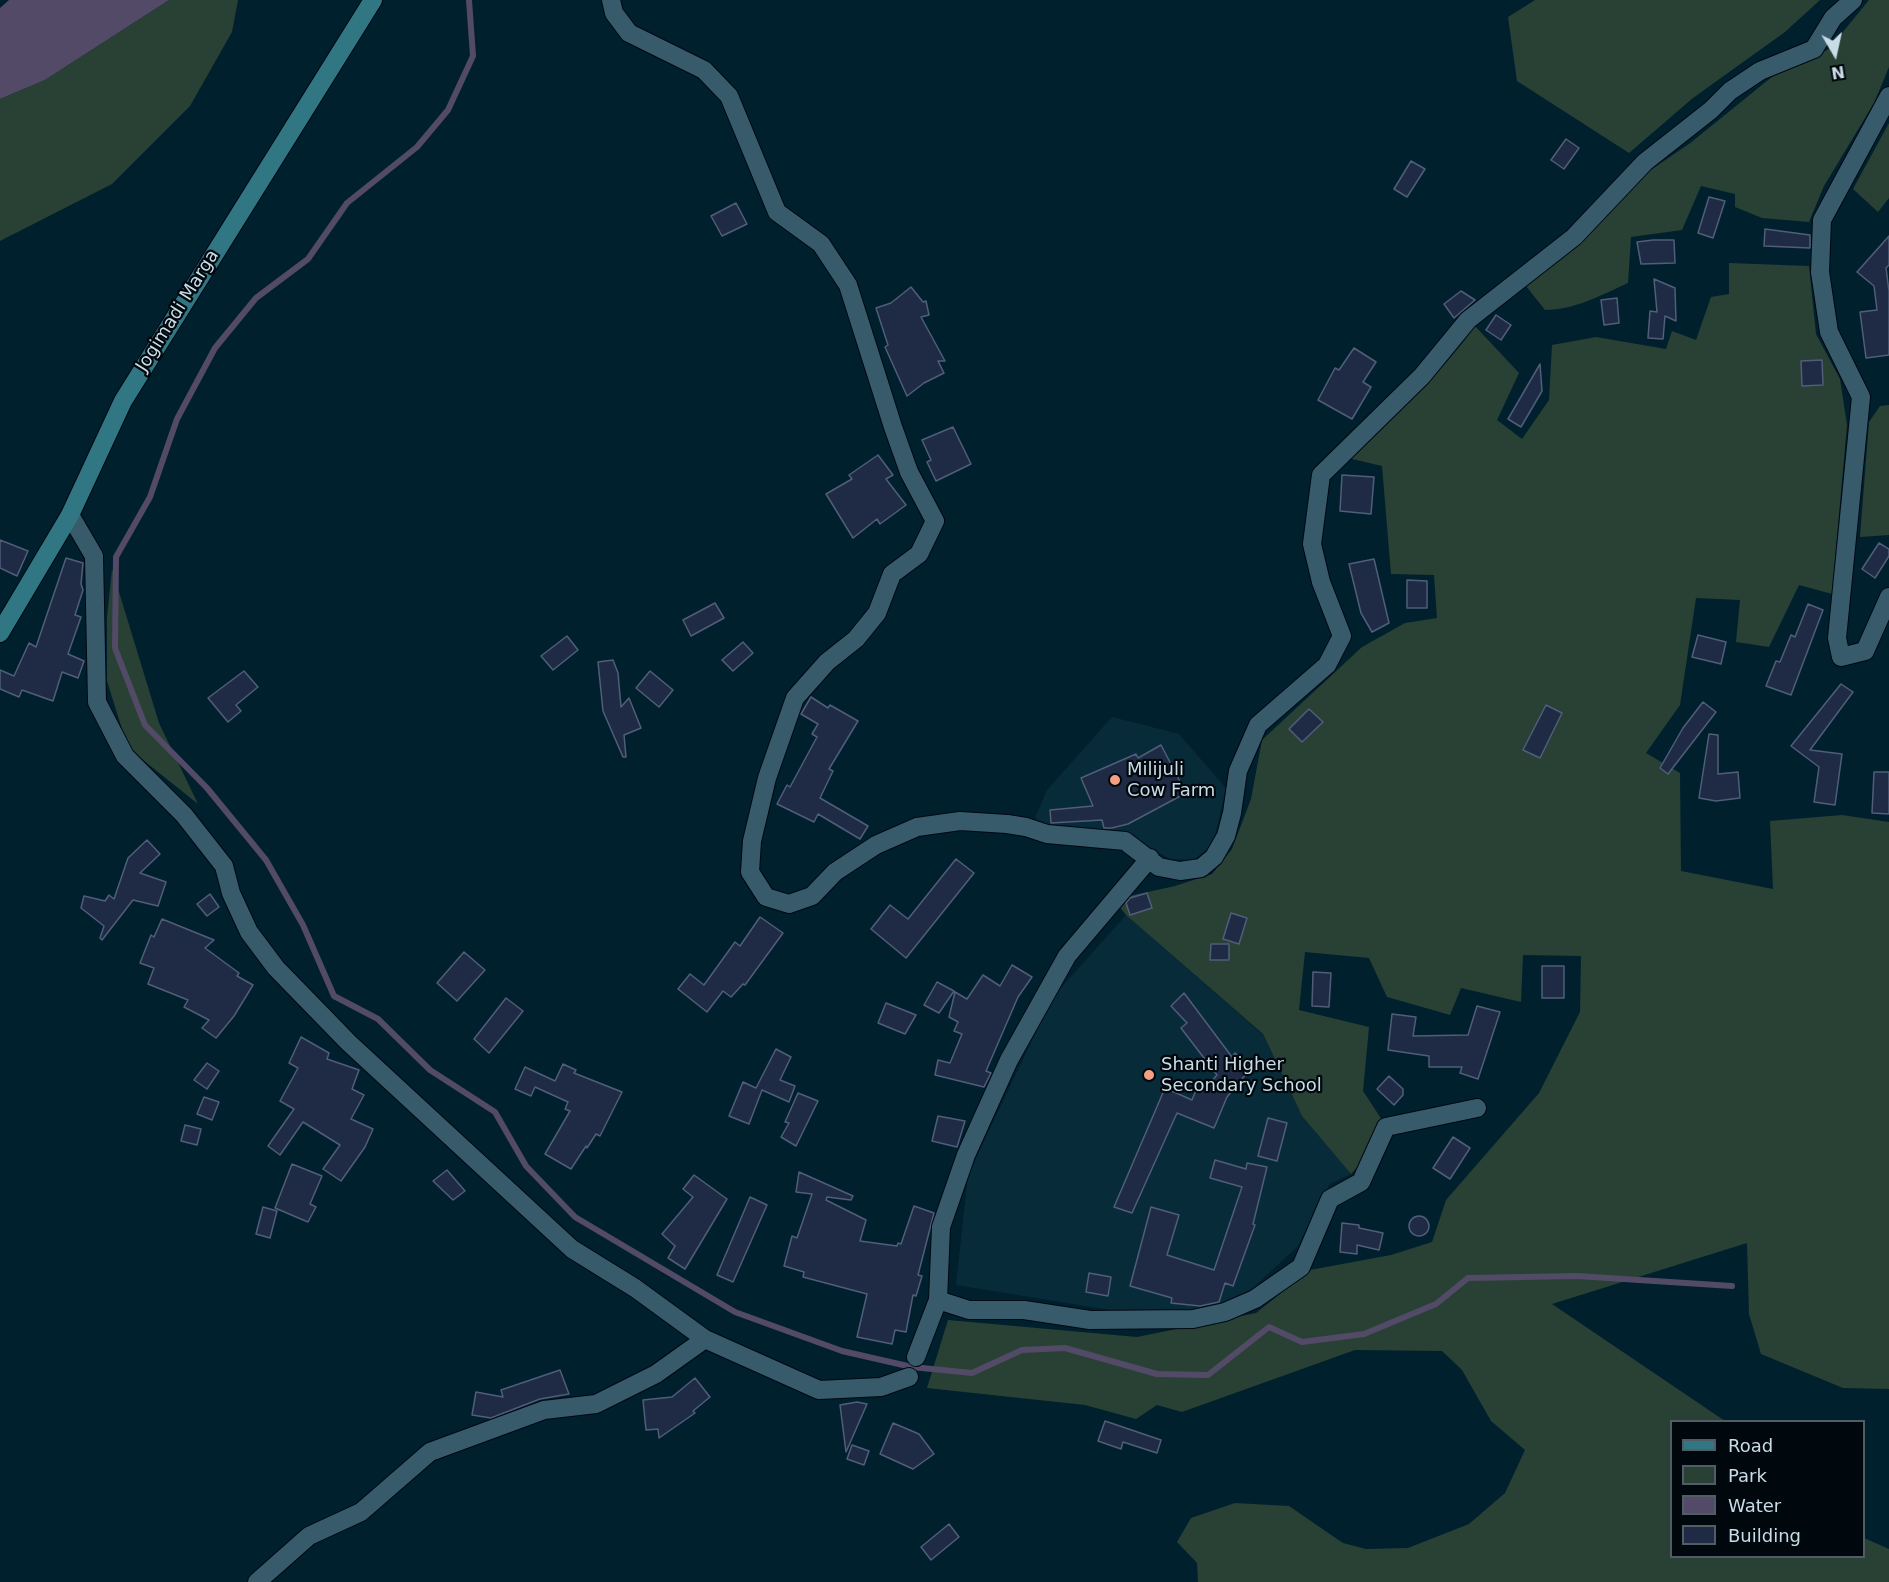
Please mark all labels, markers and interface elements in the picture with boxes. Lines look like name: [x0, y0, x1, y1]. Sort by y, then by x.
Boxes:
north arrow: [1805, 24, 1865, 84]
text: N: [1830, 62, 1846, 83]
street label: Jogimadi Marga: [132, 246, 224, 376]
place label: Milijuli Cow Farm: [1127, 759, 1215, 802]
marker: Milijuli Cow Farm: [1108, 773, 1122, 787]
place label: Shanti Higher Secondary School: [1161, 1054, 1322, 1096]
marker: Shanti Higher Secondary School: [1142, 1068, 1156, 1082]
legend: [1670, 1420, 1865, 1558]
text: Road: [1728, 1435, 1773, 1456]
text: Park: [1728, 1465, 1767, 1486]
text: Water: [1728, 1495, 1781, 1516]
text: Building: [1728, 1525, 1801, 1546]

